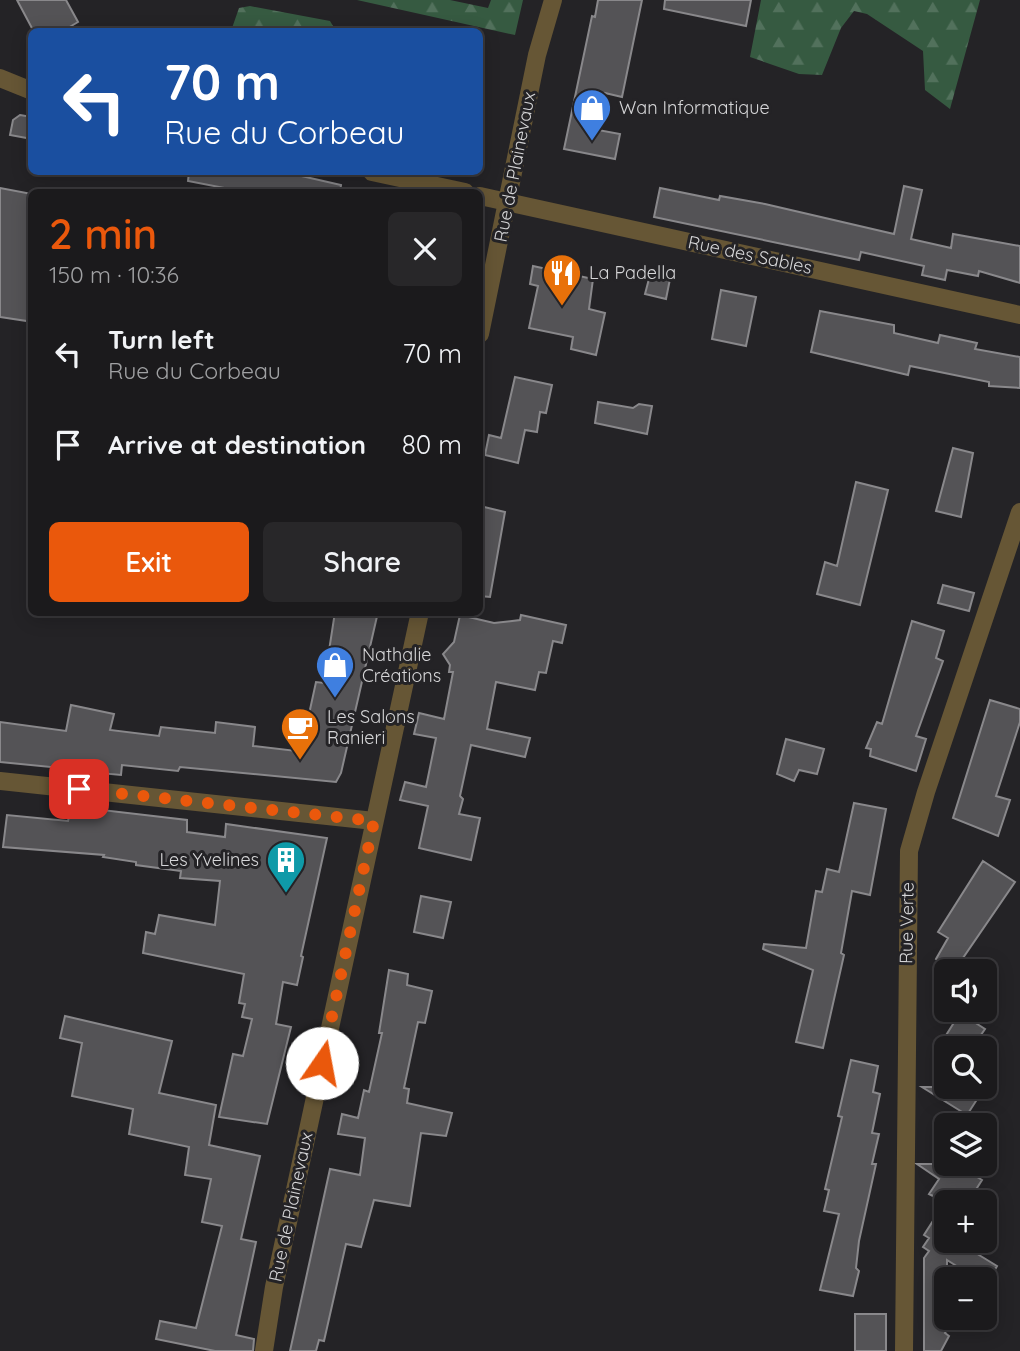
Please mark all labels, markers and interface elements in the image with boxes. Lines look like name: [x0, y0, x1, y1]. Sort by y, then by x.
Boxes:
text: 70 m: [164, 51, 280, 112]
icon: left: [49, 56, 140, 147]
shop icon: Wan Informatique: [571, 87, 613, 142]
street label: Rue de Plainevaux: [489, 90, 540, 244]
place label: Wan Informatique: [619, 96, 770, 119]
text: Rue du Corbeau: [164, 112, 404, 152]
text: 2 min: [49, 207, 157, 260]
button: close: [388, 212, 462, 286]
street label: Rue des Sables: [686, 230, 814, 279]
restaurant icon: La Padella: [541, 252, 583, 307]
text: 150 m · 10:36: [49, 260, 179, 289]
place label: La Padella: [589, 261, 676, 284]
text: Turn left: [108, 323, 215, 356]
icon: left: [49, 335, 87, 373]
text: 70 m: [402, 337, 462, 370]
text: Rue du Corbeau: [108, 356, 281, 385]
icon: arrive: [49, 426, 87, 464]
text: Arrive at destination: [108, 428, 366, 461]
text: 80 m: [402, 428, 462, 461]
button: Exit: [49, 522, 249, 602]
button: Share: [263, 522, 462, 602]
place label: Nathalie Créations: [362, 643, 441, 687]
shop icon: Nathalie Créations: [314, 644, 356, 699]
place label: Les Salons Ranieri: [327, 705, 415, 749]
cafe icon: Les Salons Ranieri: [279, 706, 321, 761]
pin: [49, 759, 109, 819]
icon: arrive: [60, 770, 98, 808]
building icon: Les Yvelines: [265, 839, 307, 894]
place label: Les Yvelines: [159, 848, 259, 871]
street label: Rue Verte: [894, 882, 919, 964]
map controls: [934, 959, 997, 1330]
button: sound: [934, 959, 997, 1022]
position arrow: [285, 1026, 359, 1100]
button: search: [934, 1036, 997, 1099]
button: layers: [934, 1113, 997, 1176]
street label: Rue de Plainevaux: [263, 1130, 318, 1284]
button: +: [934, 1190, 997, 1253]
button: −: [934, 1267, 997, 1330]

